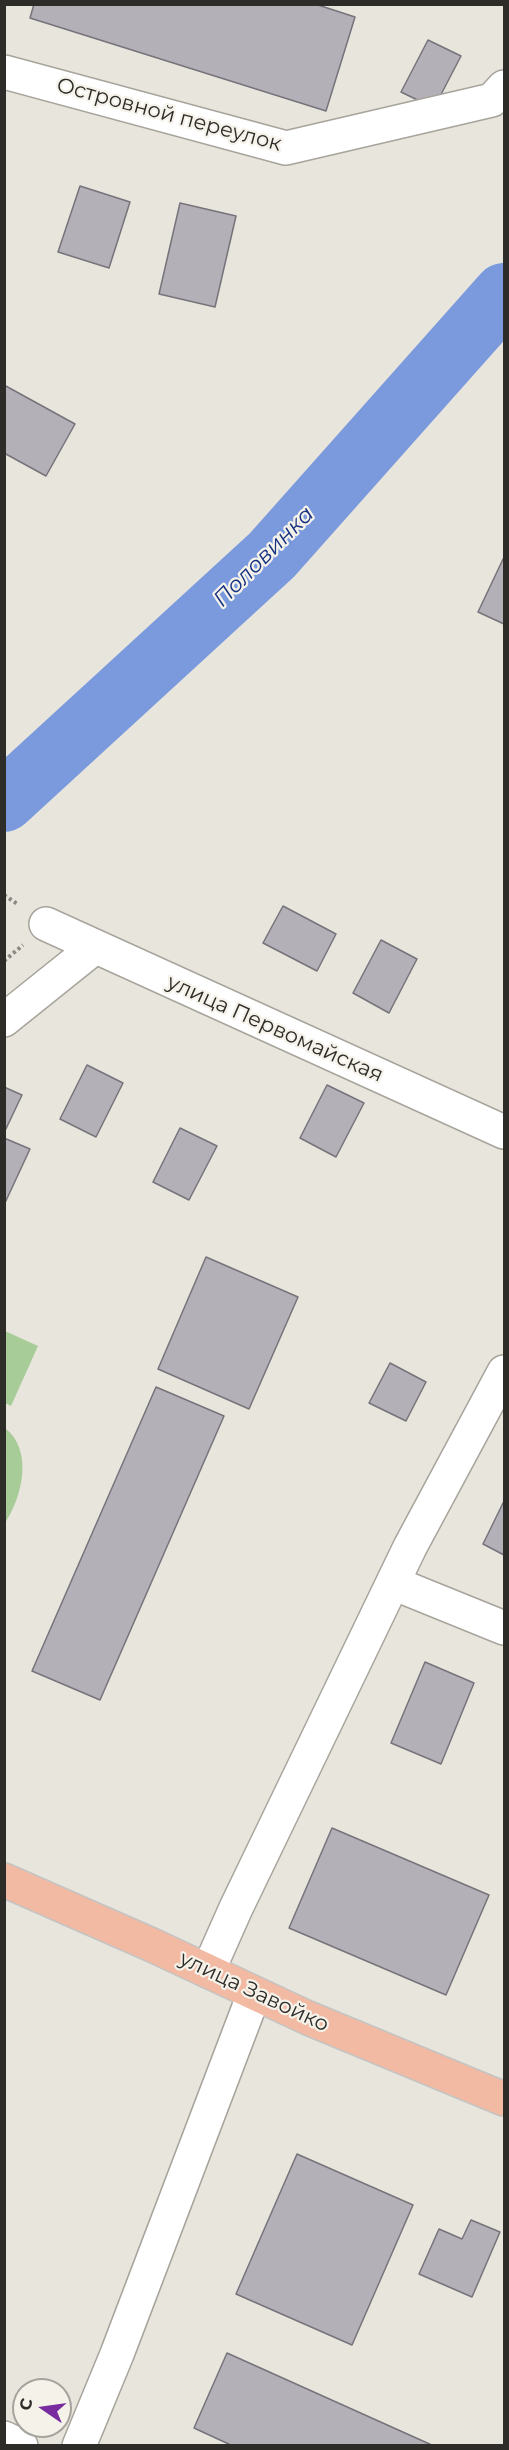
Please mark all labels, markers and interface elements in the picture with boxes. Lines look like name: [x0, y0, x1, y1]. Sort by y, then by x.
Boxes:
street label: Островной переулок: [54, 73, 284, 157]
water label: Половинка: [208, 501, 320, 613]
street label: улица Первомайская: [163, 970, 387, 1088]
street label: улица Завойко: [175, 1946, 333, 2038]
north arrow: [12, 2378, 72, 2438]
text: С: [15, 2396, 36, 2412]

